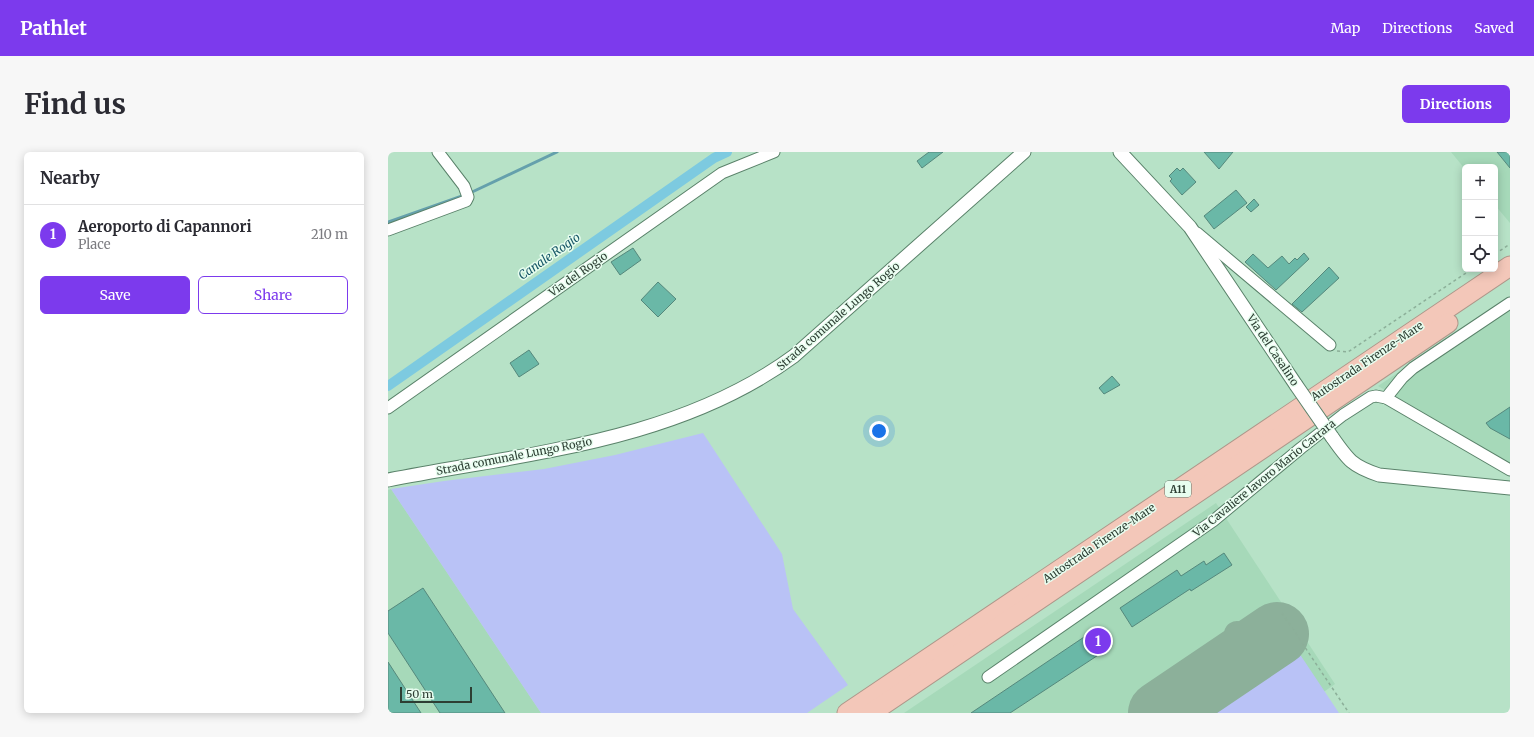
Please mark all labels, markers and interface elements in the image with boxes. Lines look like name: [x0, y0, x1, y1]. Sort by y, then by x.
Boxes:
text: Pathlet: [20, 16, 87, 40]
text: Map: [1330, 19, 1360, 37]
text: Directions: [1382, 19, 1452, 37]
text: Saved: [1474, 19, 1514, 37]
button: Directions: [1402, 85, 1510, 123]
text: Find us: [24, 86, 126, 122]
map controls: [1462, 164, 1498, 272]
button: +: [1462, 164, 1498, 200]
text: Nearby: [40, 167, 100, 189]
button: −: [1462, 200, 1498, 236]
text: Aeroporto di Capannori: [78, 217, 252, 236]
text: 1: [50, 226, 56, 243]
text: 210 m: [311, 226, 348, 243]
water label: Canale Rogio: [515, 229, 583, 283]
text: Place: [78, 236, 111, 253]
button: locate: [1462, 236, 1498, 272]
street label: Via del Rogio: [545, 248, 611, 300]
street label: Strada comunale Lungo Rogio: [774, 258, 903, 373]
button: Save: [40, 276, 190, 314]
button: Share: [198, 276, 348, 314]
street label: Via del Casalino: [1243, 311, 1302, 389]
street label: Autostrada Firenze-Mare: [1307, 318, 1426, 404]
street label: Via Cavaliere lavoro Mario Carrara: [1189, 416, 1338, 541]
your location: [869, 421, 889, 441]
street label: Strada comunale Lungo Rogio: [435, 434, 594, 478]
road number: A11: [1165, 481, 1191, 497]
street label: Autostrada Firenze-Mare: [1039, 500, 1158, 586]
pin: 1: [1085, 626, 1111, 656]
scale bar: [400, 685, 472, 704]
text: 50 m: [406, 687, 433, 701]

